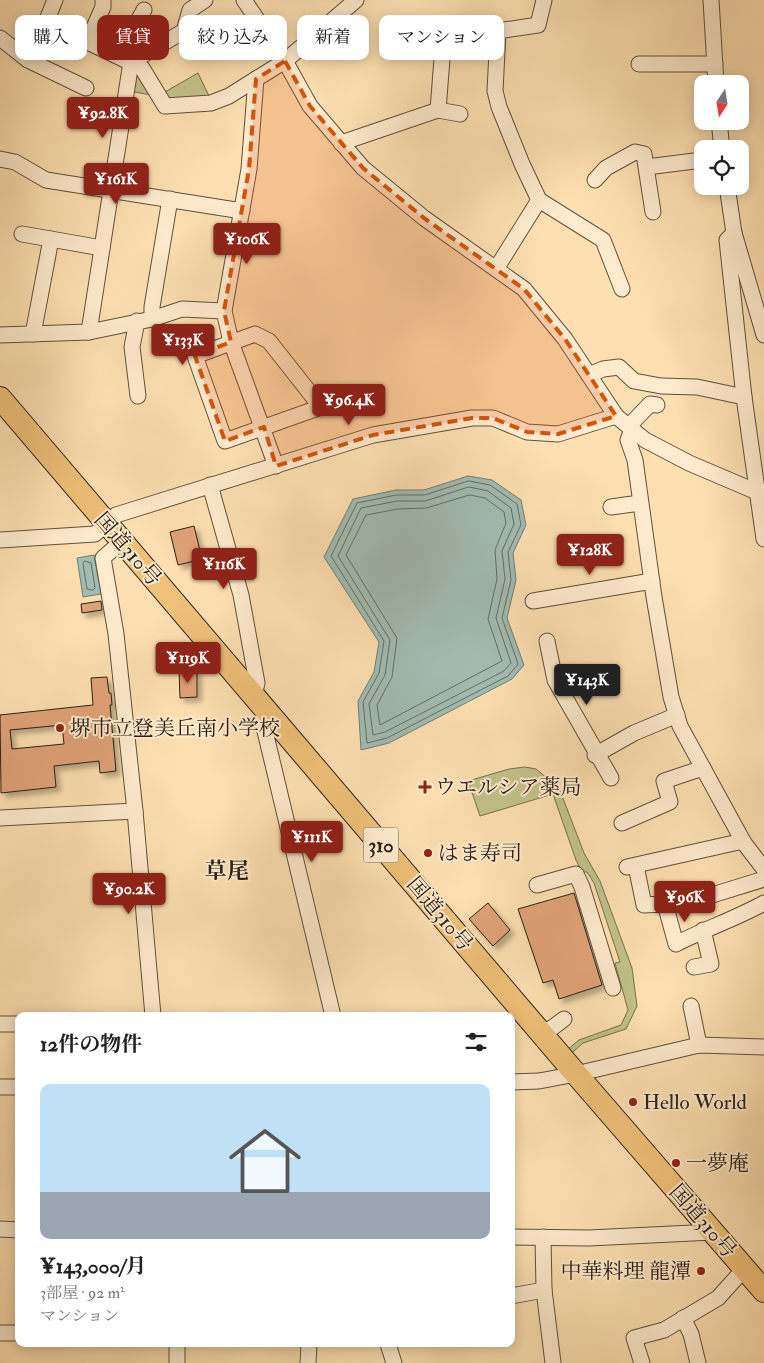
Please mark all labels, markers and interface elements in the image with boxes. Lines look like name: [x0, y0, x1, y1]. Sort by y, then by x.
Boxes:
chip: 購入: [15, 15, 87, 60]
chip: 賃貸: [97, 15, 169, 60]
chip: 絞り込み: [179, 15, 287, 60]
chip: 新着: [297, 15, 369, 60]
chip: マンション: [379, 15, 504, 60]
north arrow: [694, 75, 749, 130]
map controls: [694, 75, 749, 195]
pin: ¥92.8K: [62, 96, 144, 139]
text: ¥92.8K: [78, 103, 128, 123]
button: locate: [694, 140, 749, 195]
pin: ¥161K: [81, 162, 151, 205]
text: ¥161K: [95, 169, 137, 189]
pin: ¥106K: [212, 222, 282, 265]
text: ¥106K: [224, 229, 270, 249]
pin: ¥133K: [148, 324, 218, 366]
text: ¥133K: [162, 330, 204, 350]
pin: ¥96.4K: [308, 384, 390, 426]
text: ¥96.4K: [323, 390, 375, 410]
street label: 国道310号: [88, 507, 167, 592]
pin: ¥128K: [555, 534, 625, 576]
text: ¥128K: [568, 540, 612, 560]
pin: ¥116K: [189, 548, 259, 590]
text: ¥116K: [203, 554, 245, 574]
pin: ¥119K: [153, 642, 223, 684]
text: ¥119K: [167, 648, 209, 668]
pin: ¥143K: [552, 664, 622, 706]
text: ¥143K: [565, 670, 609, 690]
place label: 堺市立登美丘南小学校: [70, 715, 280, 742]
marker: 堺市立登美丘南小学校: [54, 722, 66, 734]
place label: ウエルシア薬局: [435, 774, 581, 801]
marker: ウエルシア薬局: [419, 781, 431, 793]
pin: ¥111K: [277, 820, 347, 863]
text: ¥111K: [292, 827, 332, 847]
road number: 310: [364, 828, 398, 862]
place label: はま寿司: [438, 840, 522, 867]
marker: はま寿司: [422, 847, 434, 859]
district label: 草尾: [205, 857, 249, 885]
street label: 国道310号: [401, 871, 479, 957]
pin: ¥90.2K: [88, 872, 170, 915]
text: ¥90.2K: [104, 879, 154, 899]
pin: ¥96K: [655, 880, 715, 923]
text: ¥96K: [665, 887, 705, 907]
icon: filters: [462, 1028, 490, 1056]
text: 12件の物件: [40, 1031, 142, 1058]
place label: Hello World: [643, 1089, 748, 1116]
marker: Hello World: [627, 1096, 639, 1108]
icon: home: [220, 1116, 310, 1206]
place label: 一夢庵: [686, 1150, 749, 1177]
marker: 一夢庵: [670, 1157, 682, 1169]
street label: 国道310号: [663, 1179, 742, 1264]
text: ¥143,000/月: [40, 1253, 146, 1280]
place label: 中華料理 龍潭: [561, 1258, 691, 1285]
marker: 中華料理 龍潭: [695, 1265, 707, 1277]
text: 3部屋 · 92 m²: [40, 1283, 125, 1303]
text: マンション: [40, 1306, 119, 1326]

